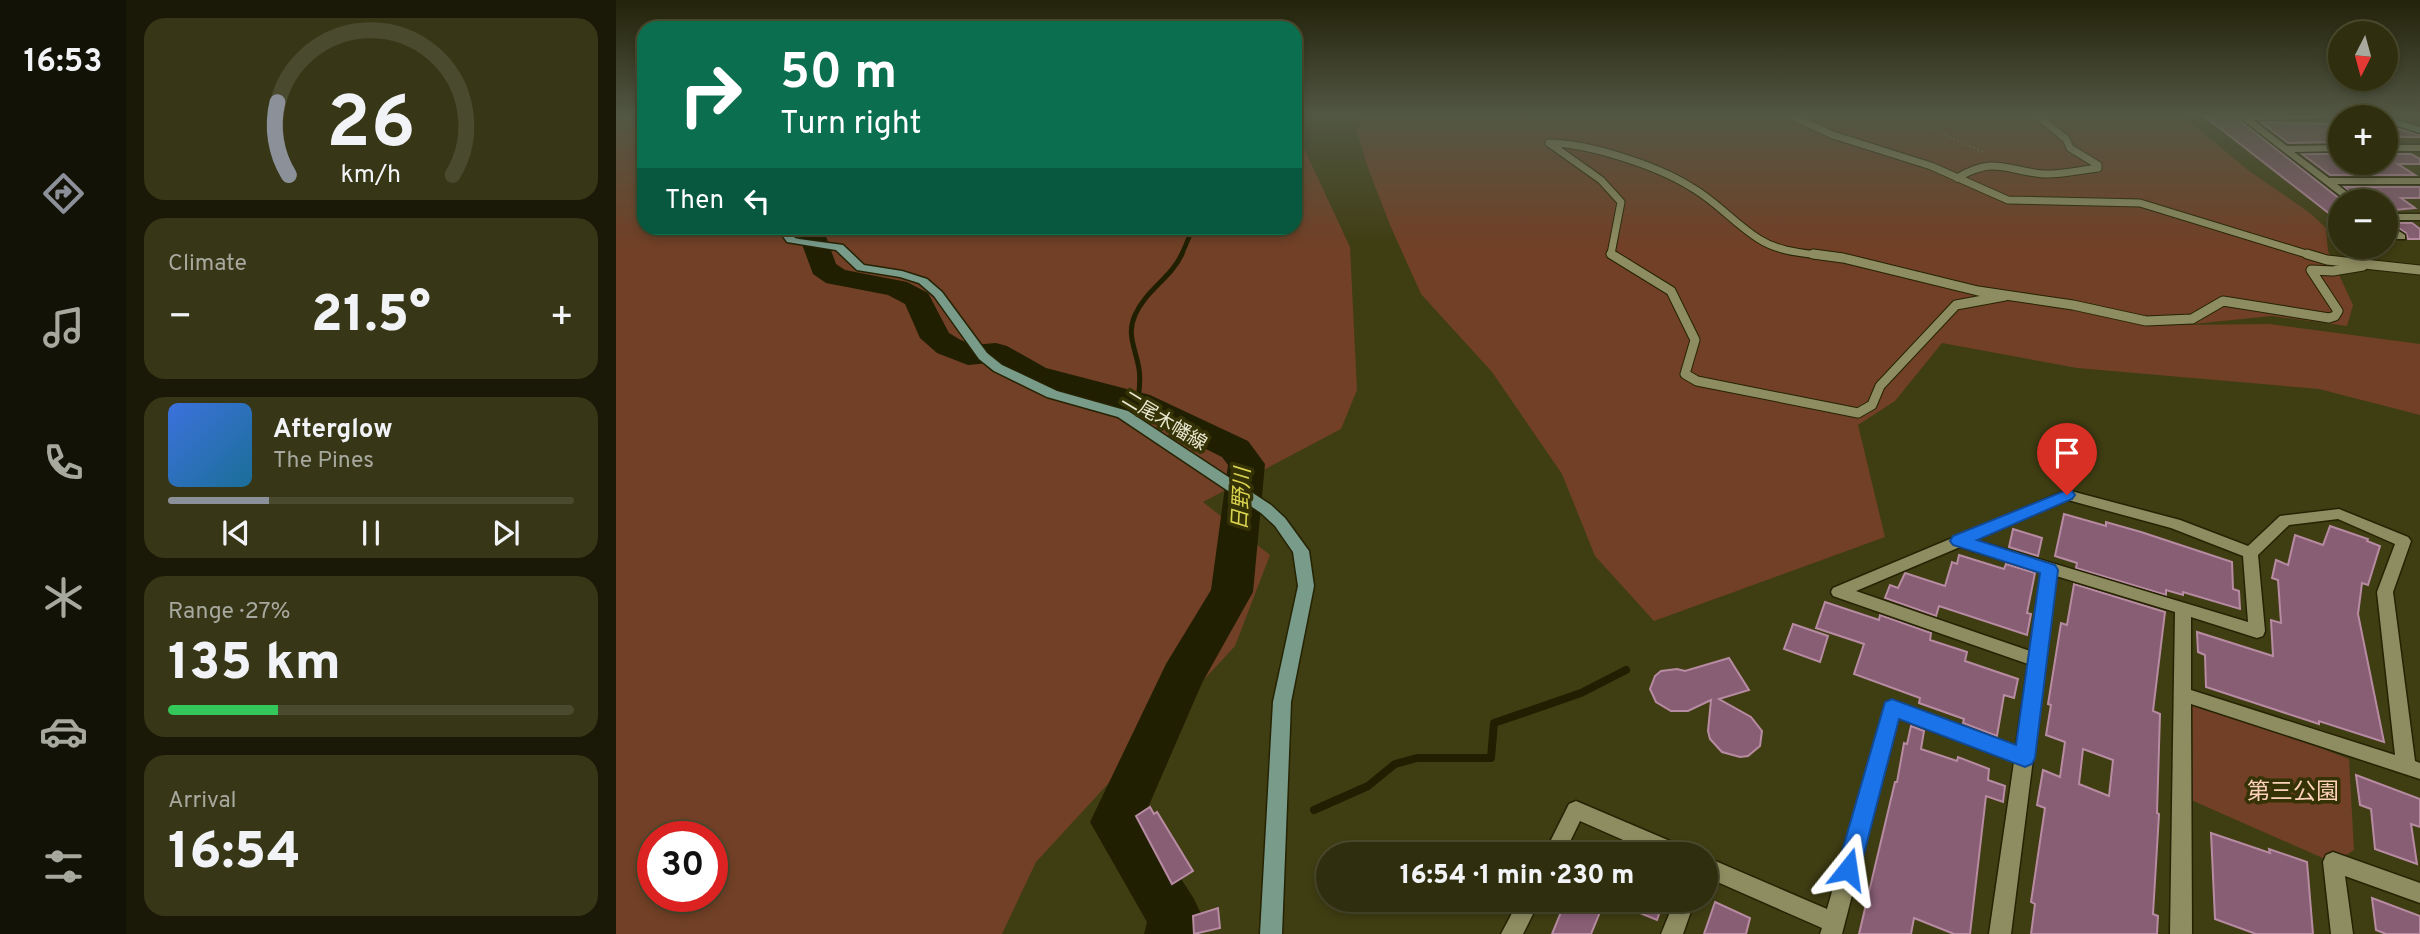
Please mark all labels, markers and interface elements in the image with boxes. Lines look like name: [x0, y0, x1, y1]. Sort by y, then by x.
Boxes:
north arrow: [2328, 21, 2398, 91]
map controls: [2328, 21, 2398, 259]
text: 16:53: [24, 43, 102, 83]
text: 50 m: [780, 44, 897, 106]
icon: right: [665, 49, 756, 140]
text: 26: [326, 81, 416, 173]
text: Turn right: [780, 105, 922, 145]
button: +: [2328, 105, 2398, 175]
text: km/h: [341, 160, 401, 192]
icon: directions: [39, 169, 88, 218]
icon: left: [738, 182, 776, 220]
text: Then: [665, 185, 724, 218]
button: −: [2328, 189, 2398, 259]
text: Climate: [168, 250, 247, 279]
text: 21.5°: [311, 284, 431, 350]
text: −: [168, 294, 193, 343]
text: +: [549, 294, 574, 343]
icon: music: [39, 303, 88, 352]
street label: 二尾木幡線: [1117, 387, 1211, 456]
text: Afterglow: [273, 414, 393, 447]
pin: [2037, 423, 2097, 495]
icon: arrive: [2048, 434, 2086, 472]
icon: phone: [39, 438, 88, 487]
text: The Pines: [273, 447, 374, 476]
water label: 日野川: [1227, 465, 1258, 531]
icon: previous: [217, 514, 255, 552]
icon: pause: [352, 514, 390, 552]
icon: next: [487, 514, 525, 552]
icon: climate: [39, 573, 88, 622]
text: Range · 27%: [168, 598, 291, 627]
text: 135 km: [168, 632, 341, 698]
icon: car: [39, 707, 88, 756]
park label: 第三公園: [2247, 779, 2339, 808]
text: Arrival: [168, 787, 237, 816]
text: 16:54: [168, 821, 301, 887]
speed limit sign: 30: [637, 821, 728, 912]
position arrow: [1811, 832, 1885, 906]
icon: filters: [39, 842, 88, 891]
text: 16:54 · 1 min · 230 m: [1400, 860, 1634, 893]

